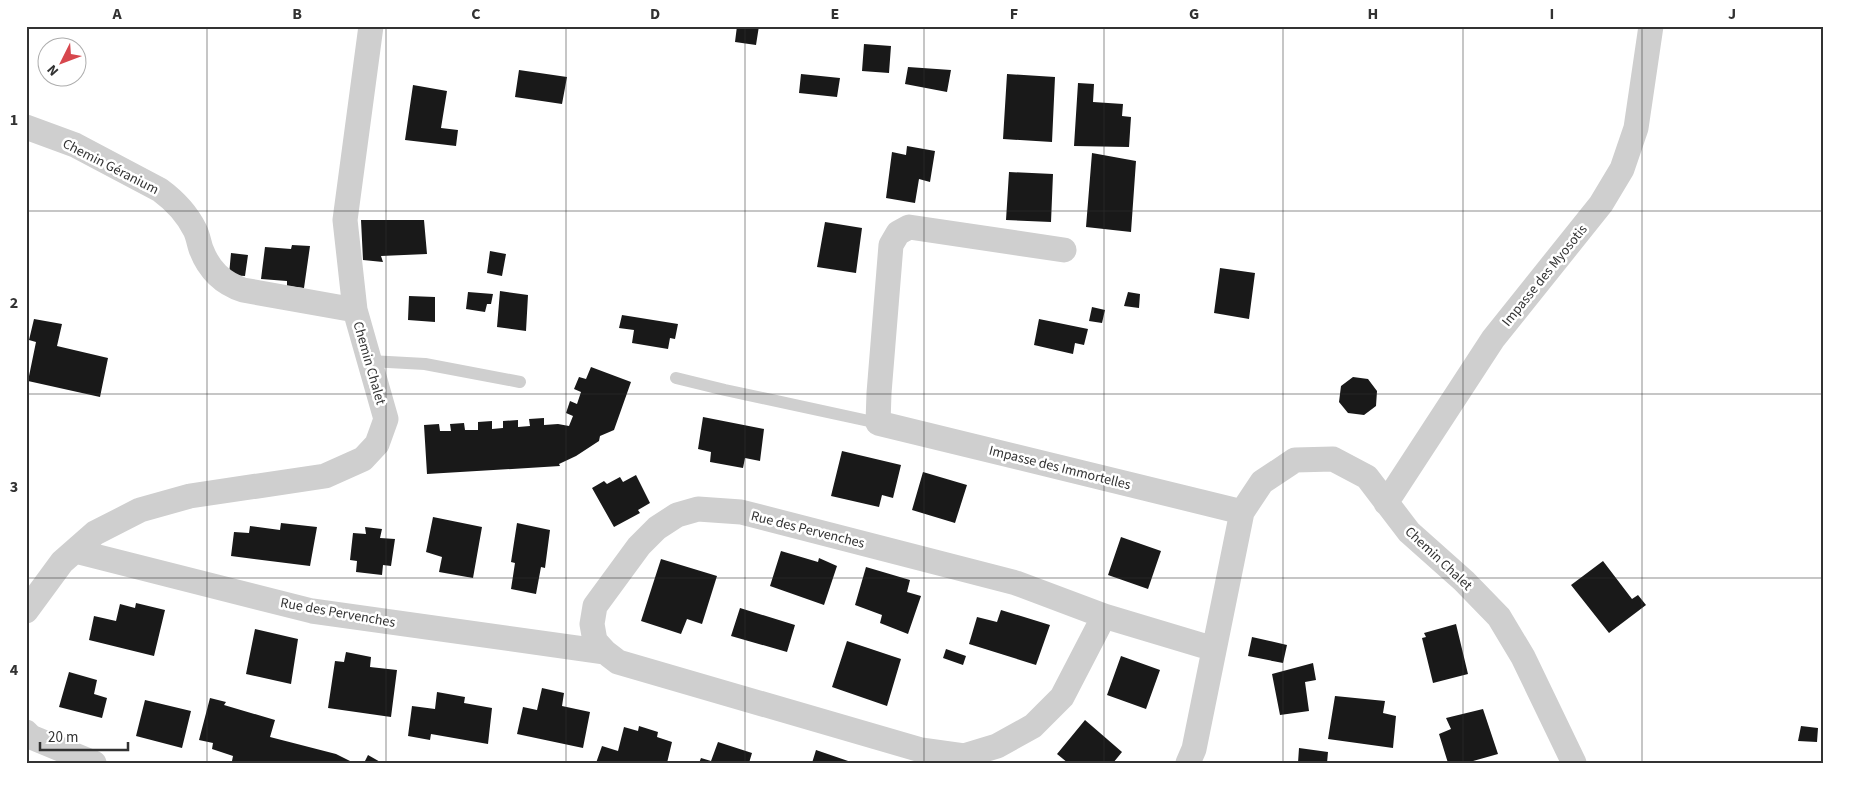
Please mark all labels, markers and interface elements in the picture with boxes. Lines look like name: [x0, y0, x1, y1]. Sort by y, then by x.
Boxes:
text: A: [111, 3, 122, 25]
text: B: [292, 3, 302, 25]
text: C: [471, 3, 481, 25]
text: D: [650, 3, 660, 25]
text: E: [831, 3, 839, 25]
text: F: [1010, 3, 1018, 25]
text: G: [1189, 3, 1199, 25]
text: H: [1368, 3, 1378, 25]
text: I: [1550, 3, 1554, 25]
text: J: [1728, 3, 1736, 25]
north arrow: [38, 38, 88, 88]
text: N: [43, 60, 64, 80]
text: 1: [10, 109, 18, 131]
street label: Chemin Géranium: [59, 134, 162, 200]
street label: Impasse des Myosotis: [1497, 220, 1592, 331]
text: 2: [10, 292, 18, 314]
street label: Chemin Chalet: [348, 319, 391, 408]
street label: Impasse des Immortelles: [987, 441, 1133, 495]
text: 3: [10, 476, 18, 498]
street label: Rue des Pervenches: [749, 506, 867, 554]
street label: Chemin Chalet: [1400, 522, 1477, 595]
street label: Rue des Pervenches: [279, 593, 397, 633]
text: 4: [10, 659, 19, 681]
scale bar: [40, 719, 128, 751]
text: 20 m: [48, 727, 78, 748]

